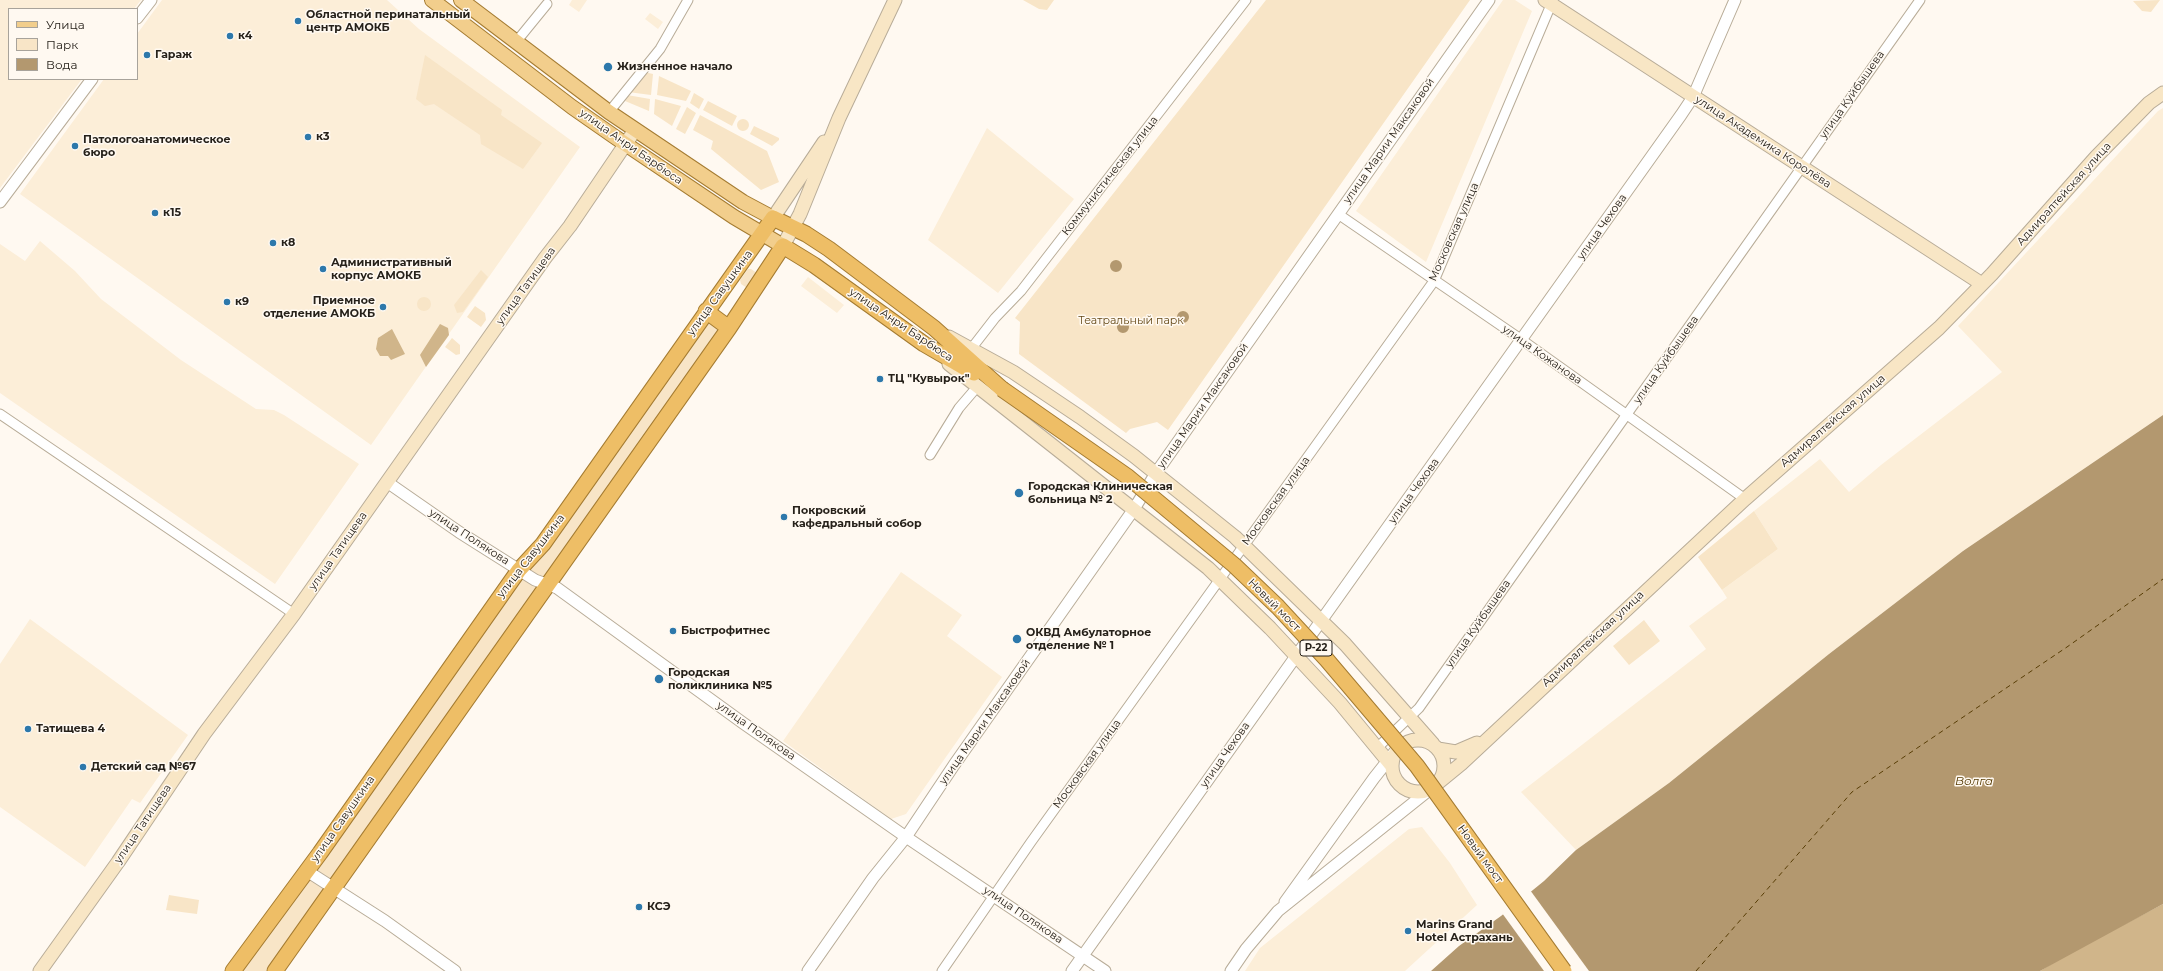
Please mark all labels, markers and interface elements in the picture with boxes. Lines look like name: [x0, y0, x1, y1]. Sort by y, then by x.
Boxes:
legend: [8, 8, 138, 80]
place label: Областной перинатальный центр АМОКБ: [306, 8, 470, 34]
marker: Областной перинатальный центр АМОКБ: [293, 16, 303, 26]
text: Улица: [46, 17, 85, 32]
place label: к4: [238, 29, 252, 43]
marker: к4: [225, 31, 235, 41]
text: Парк: [46, 37, 78, 52]
place label: Гараж: [155, 48, 192, 62]
street label: улица Куйбышева: [1817, 48, 1887, 142]
marker: Гараж: [142, 50, 152, 60]
text: Вода: [46, 57, 77, 72]
place label: Жизненное начало: [617, 60, 733, 74]
marker: Жизненное начало: [602, 61, 614, 73]
street label: улица Марии Максаковой: [1341, 76, 1437, 206]
street label: улица Академика Королёва: [1692, 93, 1834, 191]
street label: улица Анри Барбюса: [577, 107, 685, 187]
street label: Коммунистическая улица: [1059, 114, 1161, 238]
place label: к3: [316, 130, 330, 144]
marker: к3: [303, 132, 313, 142]
place label: Патологоанатомическое бюро: [83, 133, 231, 159]
street label: Адмиралтейская улица: [2014, 140, 2114, 248]
marker: Патологоанатомическое бюро: [70, 141, 80, 151]
street label: Московская улица: [1426, 181, 1482, 283]
street label: улица Чехова: [1574, 192, 1630, 262]
place label: к15: [163, 206, 181, 220]
marker: к15: [150, 208, 160, 218]
place label: к8: [281, 236, 295, 250]
marker: к8: [268, 238, 278, 248]
street label: улица Татищева: [493, 245, 559, 327]
street label: улица Савушкина: [685, 248, 755, 338]
place label: Административный корпус АМОКБ: [331, 256, 452, 282]
marker: Административный корпус АМОКБ: [318, 264, 328, 274]
street label: улица Анри Барбюса: [847, 285, 955, 365]
place label: Приемное отделение АМОКБ: [263, 294, 375, 320]
place label: к9: [235, 295, 249, 309]
marker: к9: [222, 297, 232, 307]
marker: Приемное отделение АМОКБ: [378, 302, 388, 312]
street label: улица Куйбышева: [1631, 313, 1701, 407]
park label: Театральный парк: [1078, 314, 1184, 328]
street label: улица Кожанова: [1500, 323, 1584, 387]
street label: улица Марии Максаковой: [1155, 341, 1251, 471]
place label: ТЦ "Кувырок": [888, 372, 970, 386]
street label: Адмиралтейская улица: [1778, 372, 1888, 470]
marker: ТЦ "Кувырок": [875, 374, 885, 384]
street label: Московская улица: [1239, 454, 1313, 548]
street label: улица Чехова: [1386, 456, 1442, 526]
place label: Городская Клиническая больница № 2: [1028, 480, 1173, 506]
marker: Городская Клиническая больница № 2: [1013, 487, 1025, 499]
place label: Покровский кафедральный собор: [792, 504, 922, 530]
street label: улица Полякова: [426, 506, 512, 568]
street label: улица Татищева: [306, 509, 370, 593]
street label: улица Савушкина: [494, 512, 568, 600]
marker: Покровский кафедральный собор: [779, 512, 789, 522]
street label: Новый мост: [1245, 576, 1303, 634]
street label: улица Куйбышева: [1443, 577, 1513, 671]
street label: Адмиралтейская улица: [1539, 588, 1647, 690]
place label: Быстрофитнес: [681, 624, 770, 638]
marker: Быстрофитнес: [668, 626, 678, 636]
place label: ОКВД Амбулаторное отделение № 1: [1026, 626, 1151, 652]
marker: ОКВД Амбулаторное отделение № 1: [1011, 633, 1023, 645]
road number: Р-22: [1300, 640, 1332, 656]
street label: улица Марии Максаковой: [937, 657, 1033, 787]
place label: Городская поликлиника №5: [668, 666, 772, 692]
marker: Городская поликлиника №5: [653, 673, 665, 685]
street label: улица Полякова: [714, 699, 798, 763]
street label: Московская улица: [1050, 717, 1124, 811]
street label: улица Чехова: [1197, 720, 1253, 790]
place label: Татищева 4: [36, 722, 105, 736]
marker: Татищева 4: [23, 724, 33, 734]
place label: Детский сад №67: [91, 760, 196, 774]
marker: Детский сад №67: [78, 762, 88, 772]
street label: улица Савушкина: [308, 773, 378, 865]
water label: Волга: [1955, 774, 1993, 788]
street label: улица Татищева: [112, 782, 174, 866]
street label: Новый мост: [1454, 822, 1506, 886]
street label: улица Полякова: [981, 883, 1065, 947]
place label: КСЭ: [647, 900, 671, 914]
marker: КСЭ: [634, 902, 644, 912]
place label: Marins Grand Hotel Астрахань: [1416, 918, 1513, 944]
marker: Marins Grand Hotel Астрахань: [1403, 926, 1413, 936]

